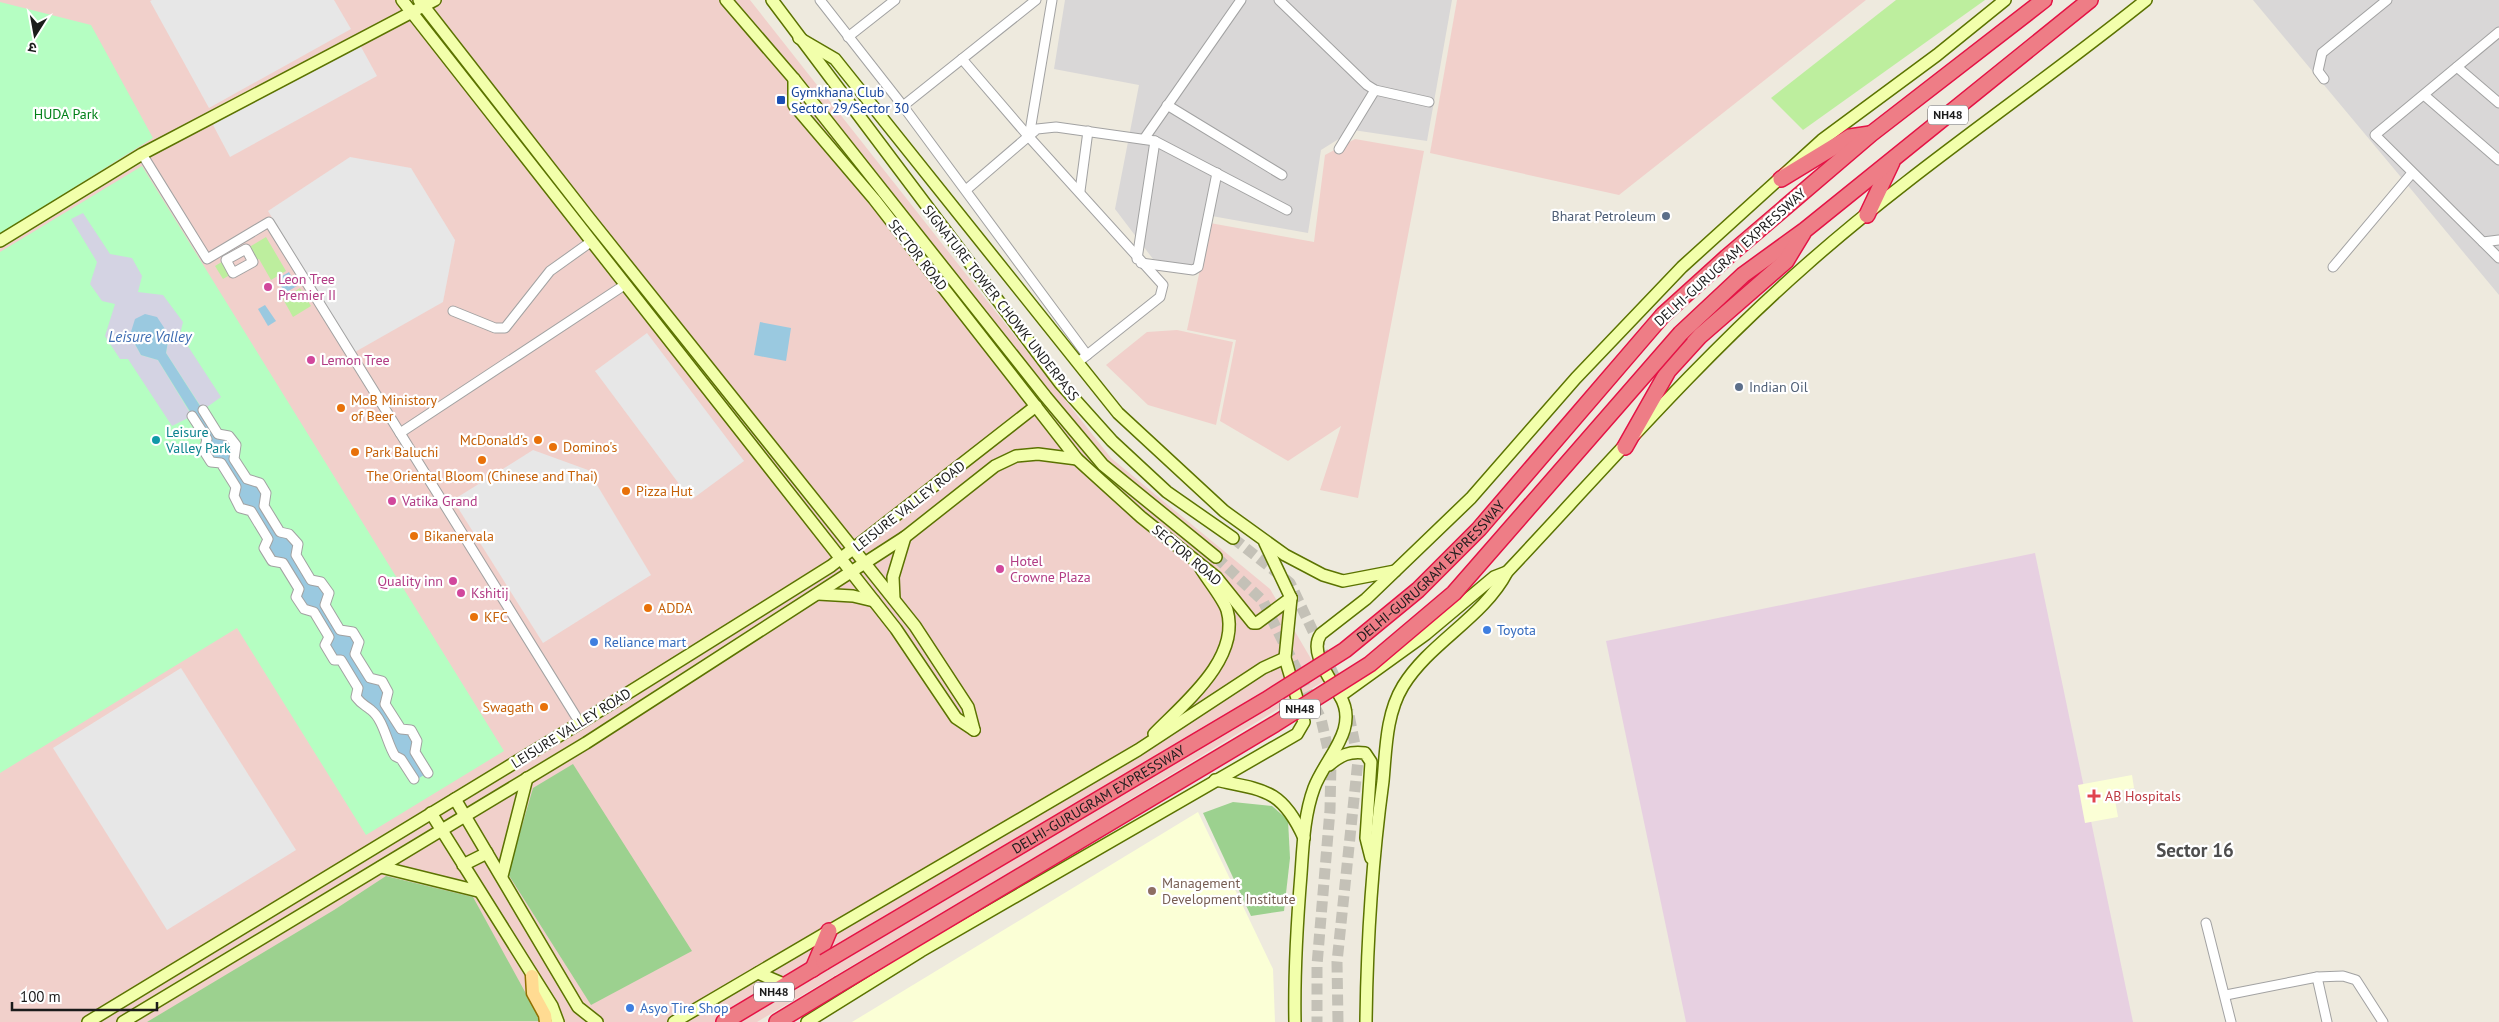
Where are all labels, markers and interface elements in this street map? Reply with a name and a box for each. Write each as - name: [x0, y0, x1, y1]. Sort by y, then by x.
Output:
- north arrow: [10, 10, 60, 60]
- text: उ: [26, 38, 38, 57]
- place label: Gymkhana Club Sector 29/Sector 30: [791, 83, 909, 117]
- marker: Gymkhana Club Sector 29/Sector 30: [775, 94, 787, 106]
- park label: HUDA Park: [34, 105, 99, 123]
- road number: NH48: [1928, 106, 1968, 124]
- street label: DELHI-GURUGRAM EXPRESSWAY: [1650, 184, 1810, 330]
- street label: SIGNATURE TOWER CHOWK UNDERPASS: [919, 201, 1083, 405]
- place label: Bharat Petroleum: [1551, 207, 1656, 225]
- marker: Bharat Petroleum: [1660, 210, 1672, 222]
- street label: SECTOR ROAD: [885, 216, 951, 294]
- place label: Leon Tree Premier II: [278, 270, 336, 304]
- marker: Leon Tree Premier II: [262, 281, 274, 293]
- water label: Leisure Valley: [108, 327, 193, 346]
- place label: Lemon Tree: [321, 351, 390, 369]
- marker: Lemon Tree: [305, 354, 317, 366]
- place label: Indian Oil: [1749, 378, 1808, 396]
- marker: Indian Oil: [1733, 381, 1745, 393]
- place label: MoB Ministory of Beer: [351, 391, 437, 425]
- marker: MoB Ministory of Beer: [335, 402, 347, 414]
- place label: Leisure Valley Park: [165, 423, 231, 457]
- place label: McDonald's: [460, 431, 528, 449]
- marker: Leisure Valley Park: [150, 434, 162, 446]
- marker: McDonald's: [532, 434, 544, 446]
- place label: Domino's: [563, 438, 617, 456]
- marker: Domino's: [547, 441, 559, 453]
- place label: Park Baluchi: [365, 443, 439, 461]
- marker: Park Baluchi: [349, 446, 361, 458]
- marker: The Oriental Bloom (Chinese and Thai): [476, 454, 488, 466]
- street label: LEISURE VALLEY ROAD: [849, 457, 969, 555]
- place label: The Oriental Bloom (Chinese and Thai): [366, 467, 598, 485]
- place label: Pizza Hut: [636, 482, 693, 500]
- marker: Pizza Hut: [620, 485, 632, 497]
- place label: Vatika Grand: [401, 492, 478, 510]
- marker: Vatika Grand: [386, 495, 398, 507]
- street label: DELHI-GURUGRAM EXPRESSWAY: [1353, 496, 1509, 646]
- street label: SECTOR ROAD: [1148, 521, 1226, 589]
- place label: Bikanervala: [424, 527, 494, 545]
- marker: Bikanervala: [408, 530, 420, 542]
- place label: Hotel Crowne Plaza: [1010, 552, 1091, 586]
- marker: Hotel Crowne Plaza: [994, 563, 1006, 575]
- place label: Quality inn: [378, 572, 443, 590]
- marker: Quality inn: [447, 575, 459, 587]
- place label: Kshitij: [471, 584, 509, 602]
- marker: Kshitij: [455, 587, 467, 599]
- place label: ADDA: [658, 599, 693, 617]
- marker: ADDA: [642, 602, 654, 614]
- place label: KFC: [484, 608, 508, 626]
- marker: KFC: [468, 611, 480, 623]
- place label: Toyota: [1497, 621, 1536, 639]
- marker: Toyota: [1481, 624, 1493, 636]
- place label: Reliance mart: [604, 633, 687, 651]
- marker: Reliance mart: [588, 636, 600, 648]
- street label: LEISURE VALLEY ROAD: [508, 684, 634, 772]
- place label: Swagath: [482, 698, 534, 716]
- road number: NH48: [1280, 700, 1320, 719]
- marker: Swagath: [538, 701, 550, 713]
- street label: DELHI-GURUGRAM EXPRESSWAY: [1009, 741, 1188, 858]
- place label: AB Hospitals: [2105, 787, 2181, 805]
- marker: AB Hospitals: [2087, 789, 2101, 803]
- district label: Sector 16: [2156, 838, 2234, 862]
- place label: Management Development Institute: [1162, 874, 1296, 908]
- marker: Management Development Institute: [1146, 885, 1158, 897]
- scale bar: [12, 980, 158, 1012]
- road number: NH48: [754, 982, 794, 1002]
- text: 100 m: [20, 987, 61, 1006]
- place label: Asyo Tire Shop: [640, 999, 729, 1017]
- marker: Asyo Tire Shop: [624, 1002, 636, 1014]

